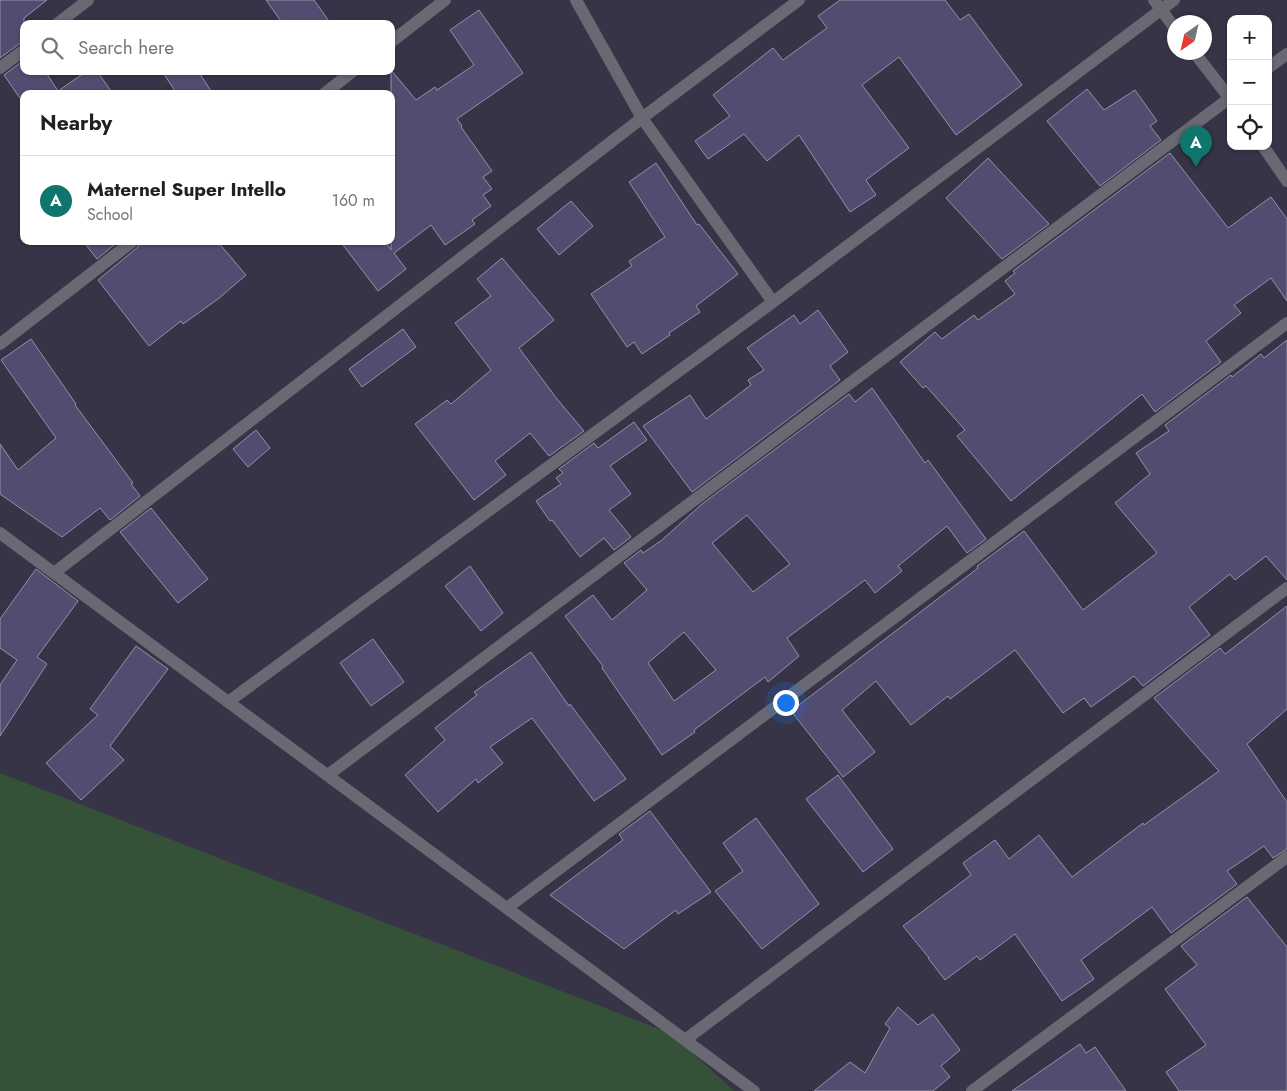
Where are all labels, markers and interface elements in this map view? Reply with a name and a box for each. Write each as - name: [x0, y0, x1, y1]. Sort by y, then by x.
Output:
- north arrow: [1167, 15, 1212, 60]
- map controls: [1227, 15, 1272, 150]
- button: +: [1227, 15, 1272, 60]
- search box: [20, 20, 395, 75]
- icon: search: [38, 34, 66, 62]
- text: Search here: [78, 34, 174, 61]
- button: −: [1227, 60, 1272, 105]
- button: locate: [1227, 105, 1272, 150]
- text: Nearby: [40, 108, 112, 138]
- pin: A: [1180, 126, 1212, 167]
- text: Maternel Super Intello: [87, 176, 286, 203]
- text: A: [50, 189, 62, 212]
- text: 160 m: [332, 189, 375, 212]
- text: School: [87, 203, 133, 226]
- your location: [773, 690, 799, 716]

